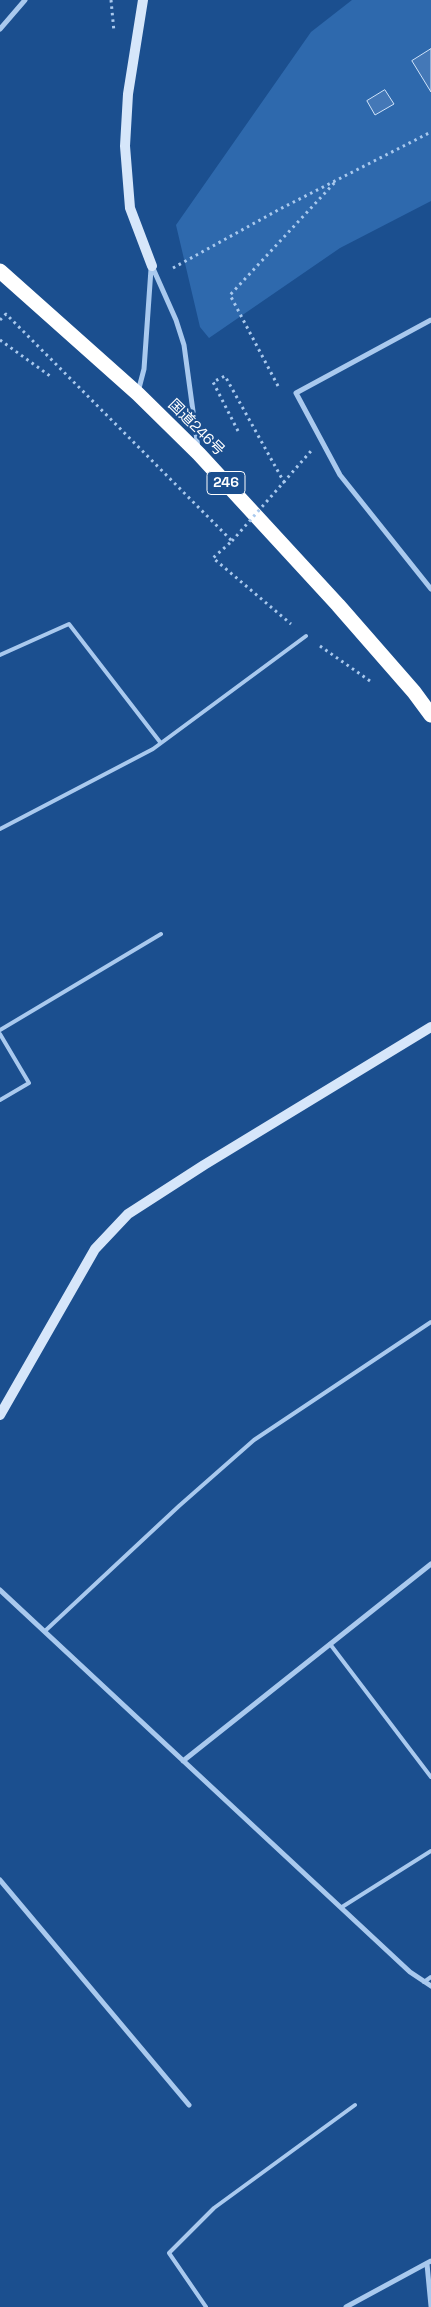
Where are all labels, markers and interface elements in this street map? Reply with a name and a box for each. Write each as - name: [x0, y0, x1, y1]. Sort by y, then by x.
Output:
- street label: 国道246号: [164, 396, 228, 460]
- road number: 246: [207, 472, 245, 494]

